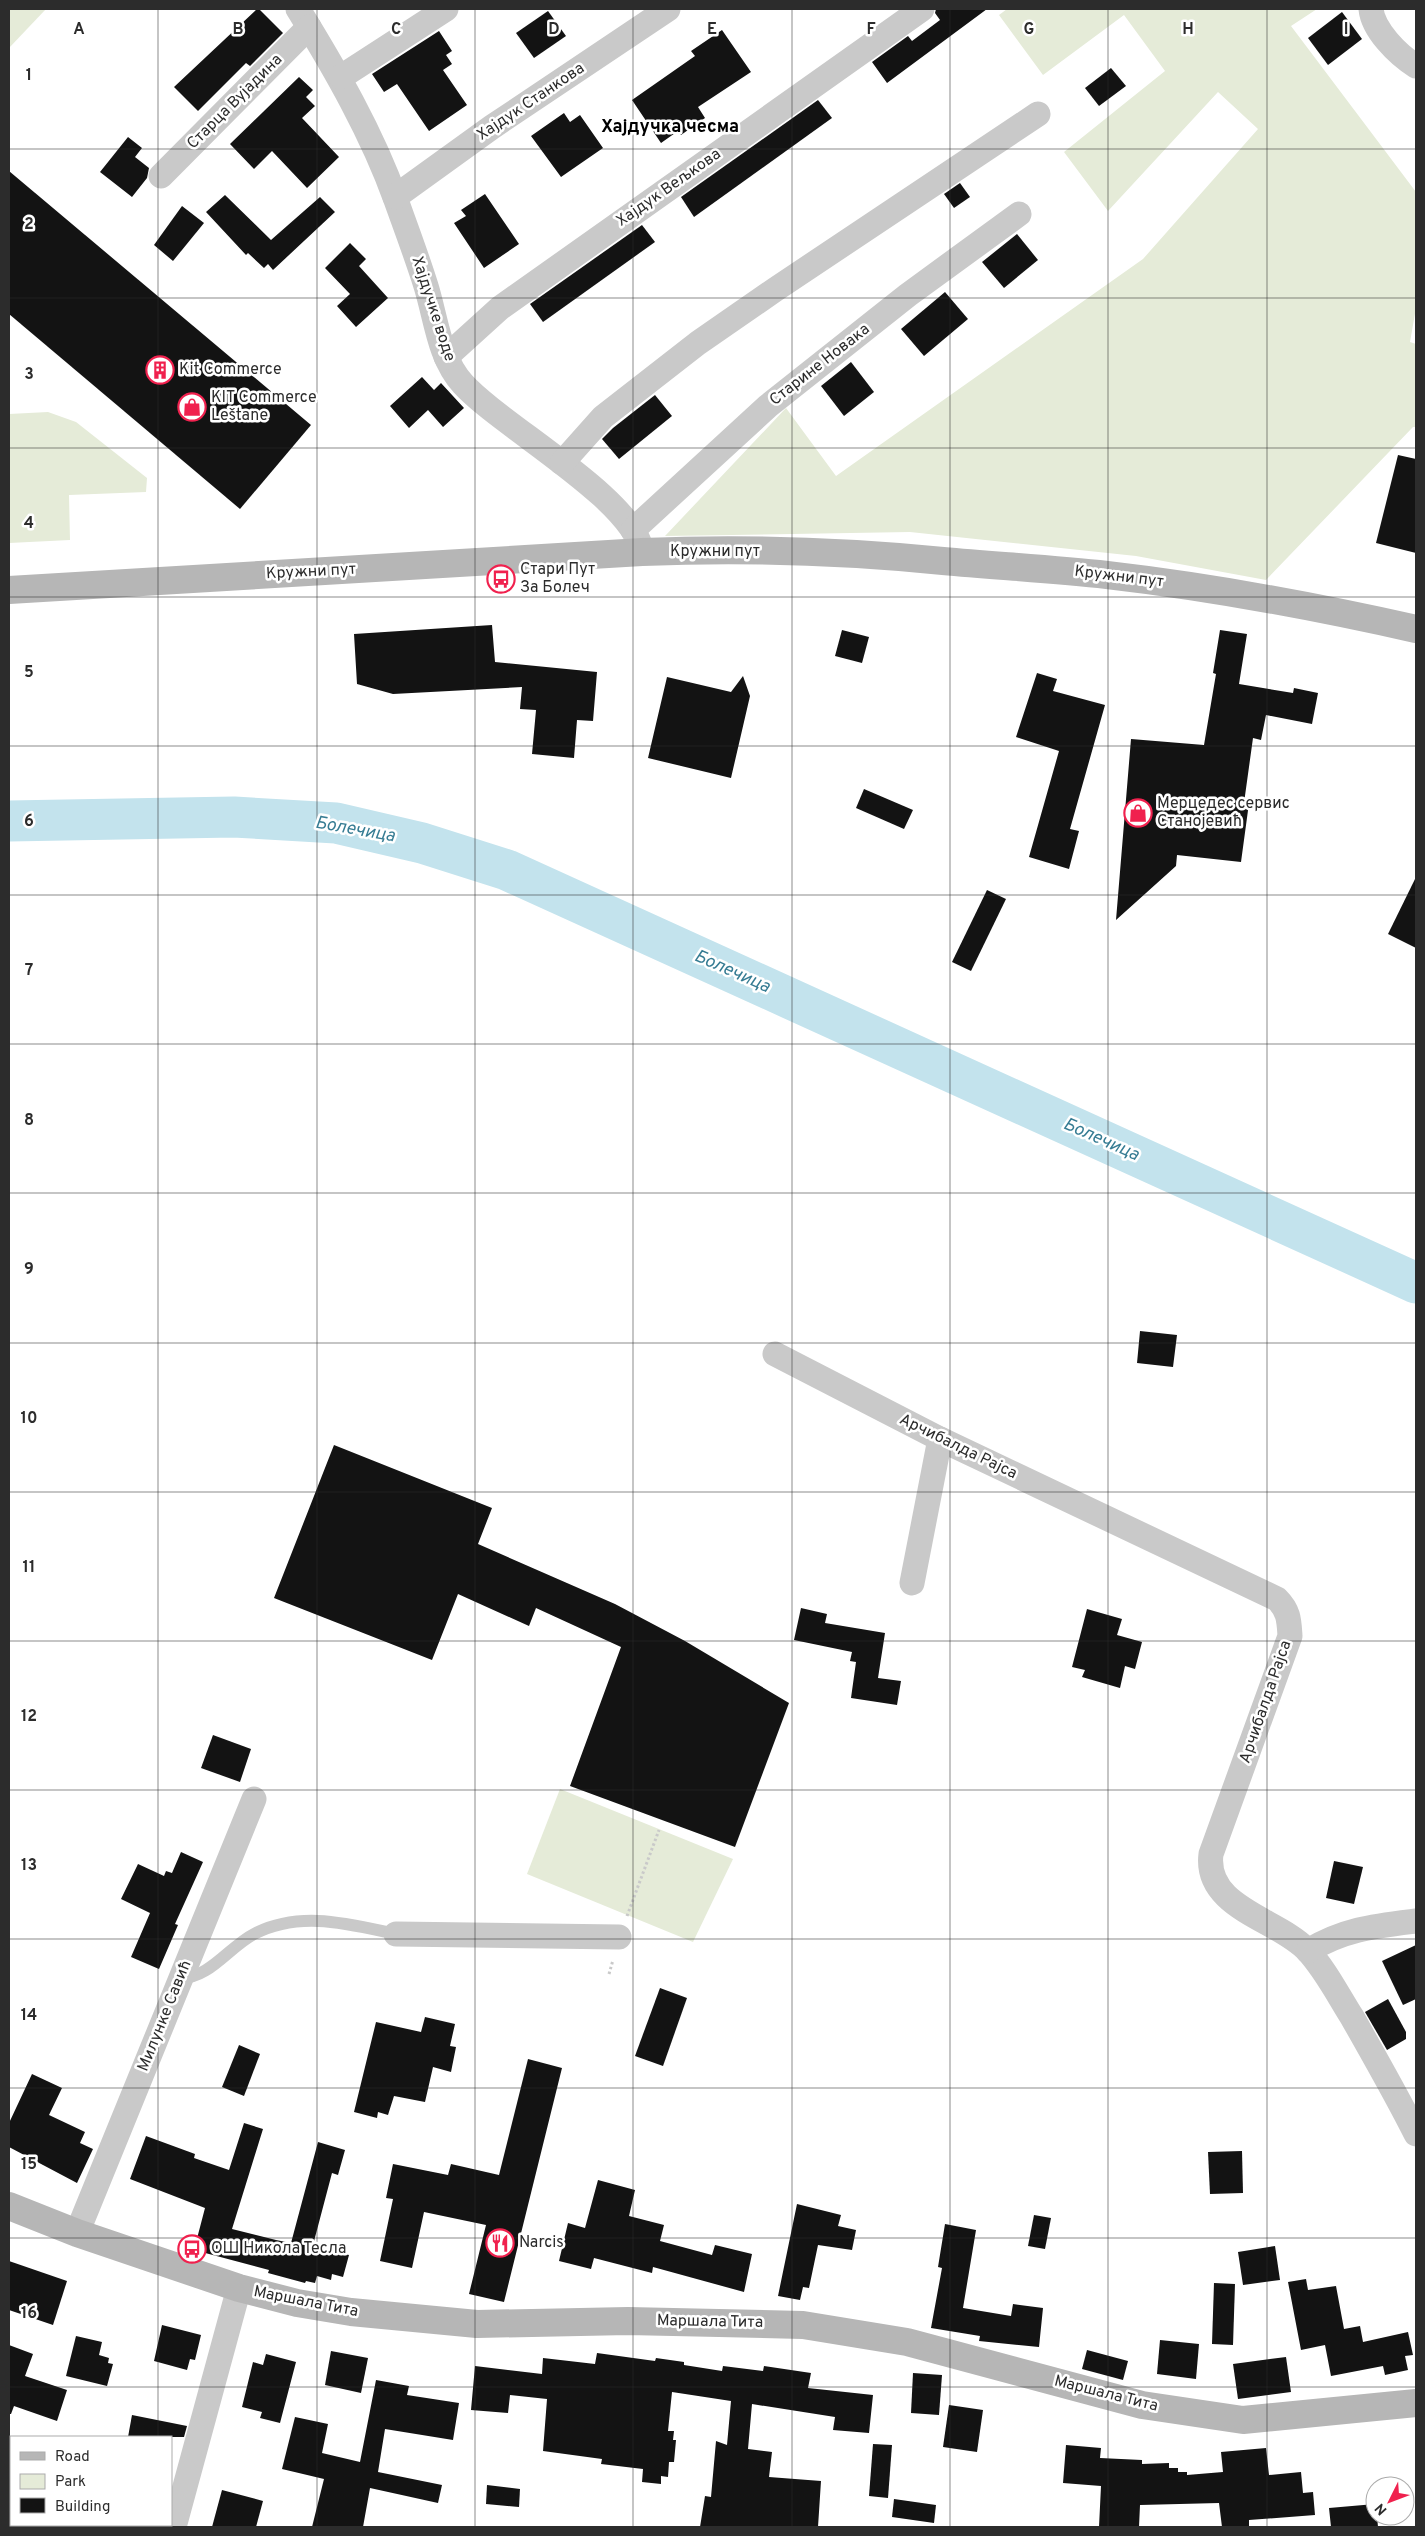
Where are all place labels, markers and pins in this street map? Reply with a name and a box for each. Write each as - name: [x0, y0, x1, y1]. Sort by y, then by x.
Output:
- building icon: Kit Commerce: [145, 355, 175, 385]
- place label: Kit Commerce: [179, 360, 282, 380]
- place label: KIT Commerce Leštane: [211, 388, 317, 426]
- shop icon: KIT Commerce Leštane: [177, 392, 207, 422]
- place label: Стари Пут За Болеч: [520, 560, 595, 598]
- bus stop icon: Стари Пут За Болеч: [486, 564, 516, 594]
- place label: Мерцедес сервис Станојевић: [1157, 794, 1290, 832]
- shop icon: Мерцедес сервис Станојевић: [1123, 798, 1153, 828]
- restaurant icon: Narcis: [485, 2228, 515, 2258]
- place label: Narcis: [519, 2233, 564, 2253]
- bus stop icon: ОШ Никола Тесла: [177, 2234, 207, 2264]
- place label: ОШ Никола Тесла: [211, 2239, 346, 2259]

